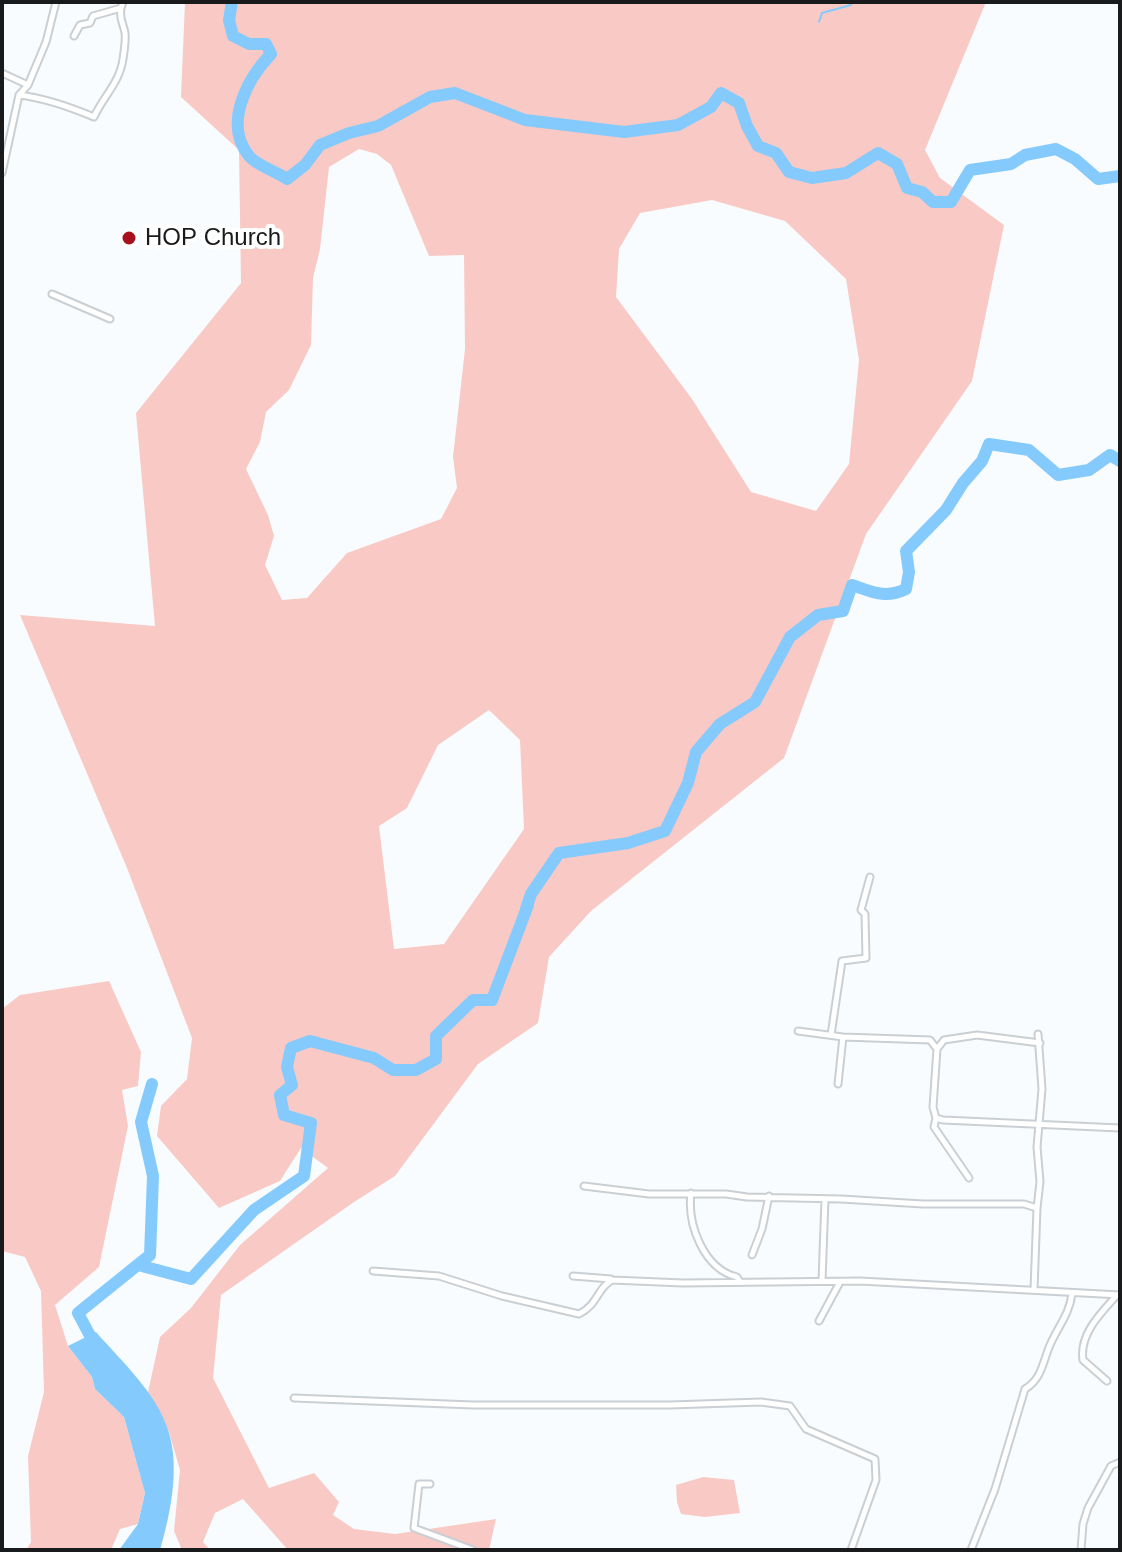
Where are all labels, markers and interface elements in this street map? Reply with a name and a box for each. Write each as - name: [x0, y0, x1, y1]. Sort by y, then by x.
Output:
- place label: HOP Church: [145, 224, 281, 252]
- marker: HOP Church: [120, 229, 138, 247]

